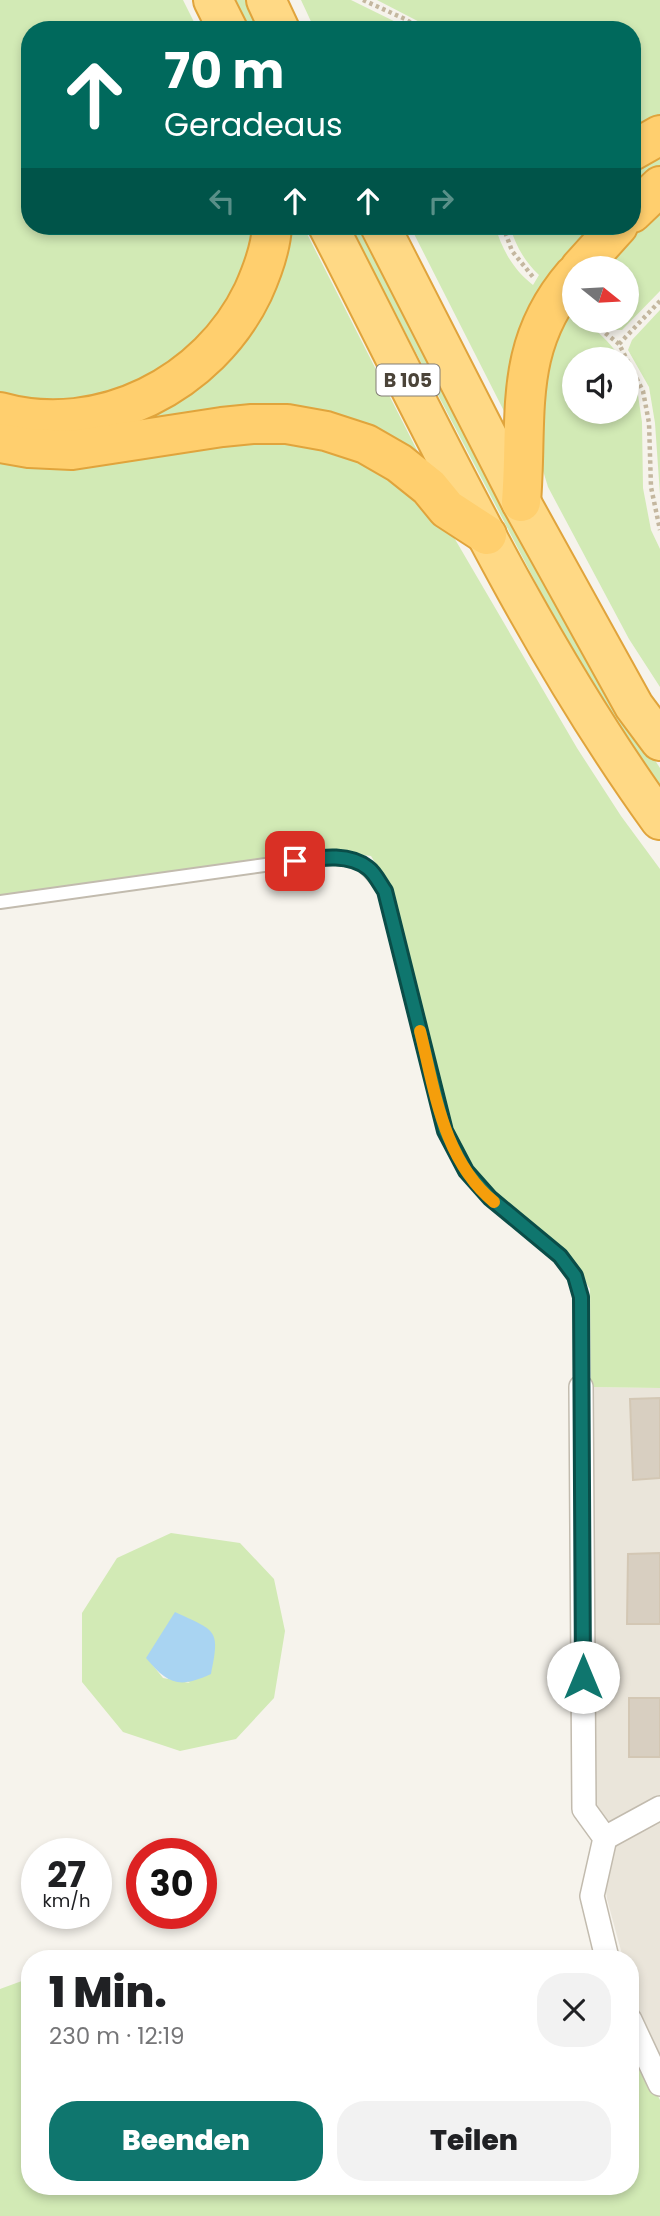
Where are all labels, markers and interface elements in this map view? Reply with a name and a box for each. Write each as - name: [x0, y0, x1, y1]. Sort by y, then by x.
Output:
- text: 70 m: [164, 37, 284, 105]
- icon: ahead: [49, 49, 140, 140]
- text: Geradeaus: [164, 102, 343, 147]
- icon: left: [203, 182, 241, 220]
- icon: ahead: [276, 182, 314, 220]
- icon: ahead: [349, 182, 387, 220]
- icon: right: [422, 182, 460, 220]
- north arrow: [562, 256, 639, 332]
- map controls: [562, 256, 639, 424]
- button: sound: [562, 347, 639, 424]
- road number: B 105: [376, 364, 440, 396]
- pin: [265, 831, 325, 891]
- icon: arrive: [276, 842, 314, 880]
- position arrow: [546, 1640, 620, 1714]
- speed limit sign: 30: [126, 1838, 217, 1929]
- text: 27: [47, 1850, 86, 1899]
- text: km/h: [43, 1888, 90, 1913]
- text: 1 Min.: [49, 1963, 167, 2022]
- button: close: [537, 1973, 611, 2047]
- text: 230 m · 12:19: [49, 2020, 185, 2052]
- button: Beenden: [49, 2101, 323, 2181]
- button: Teilen: [337, 2101, 611, 2181]

